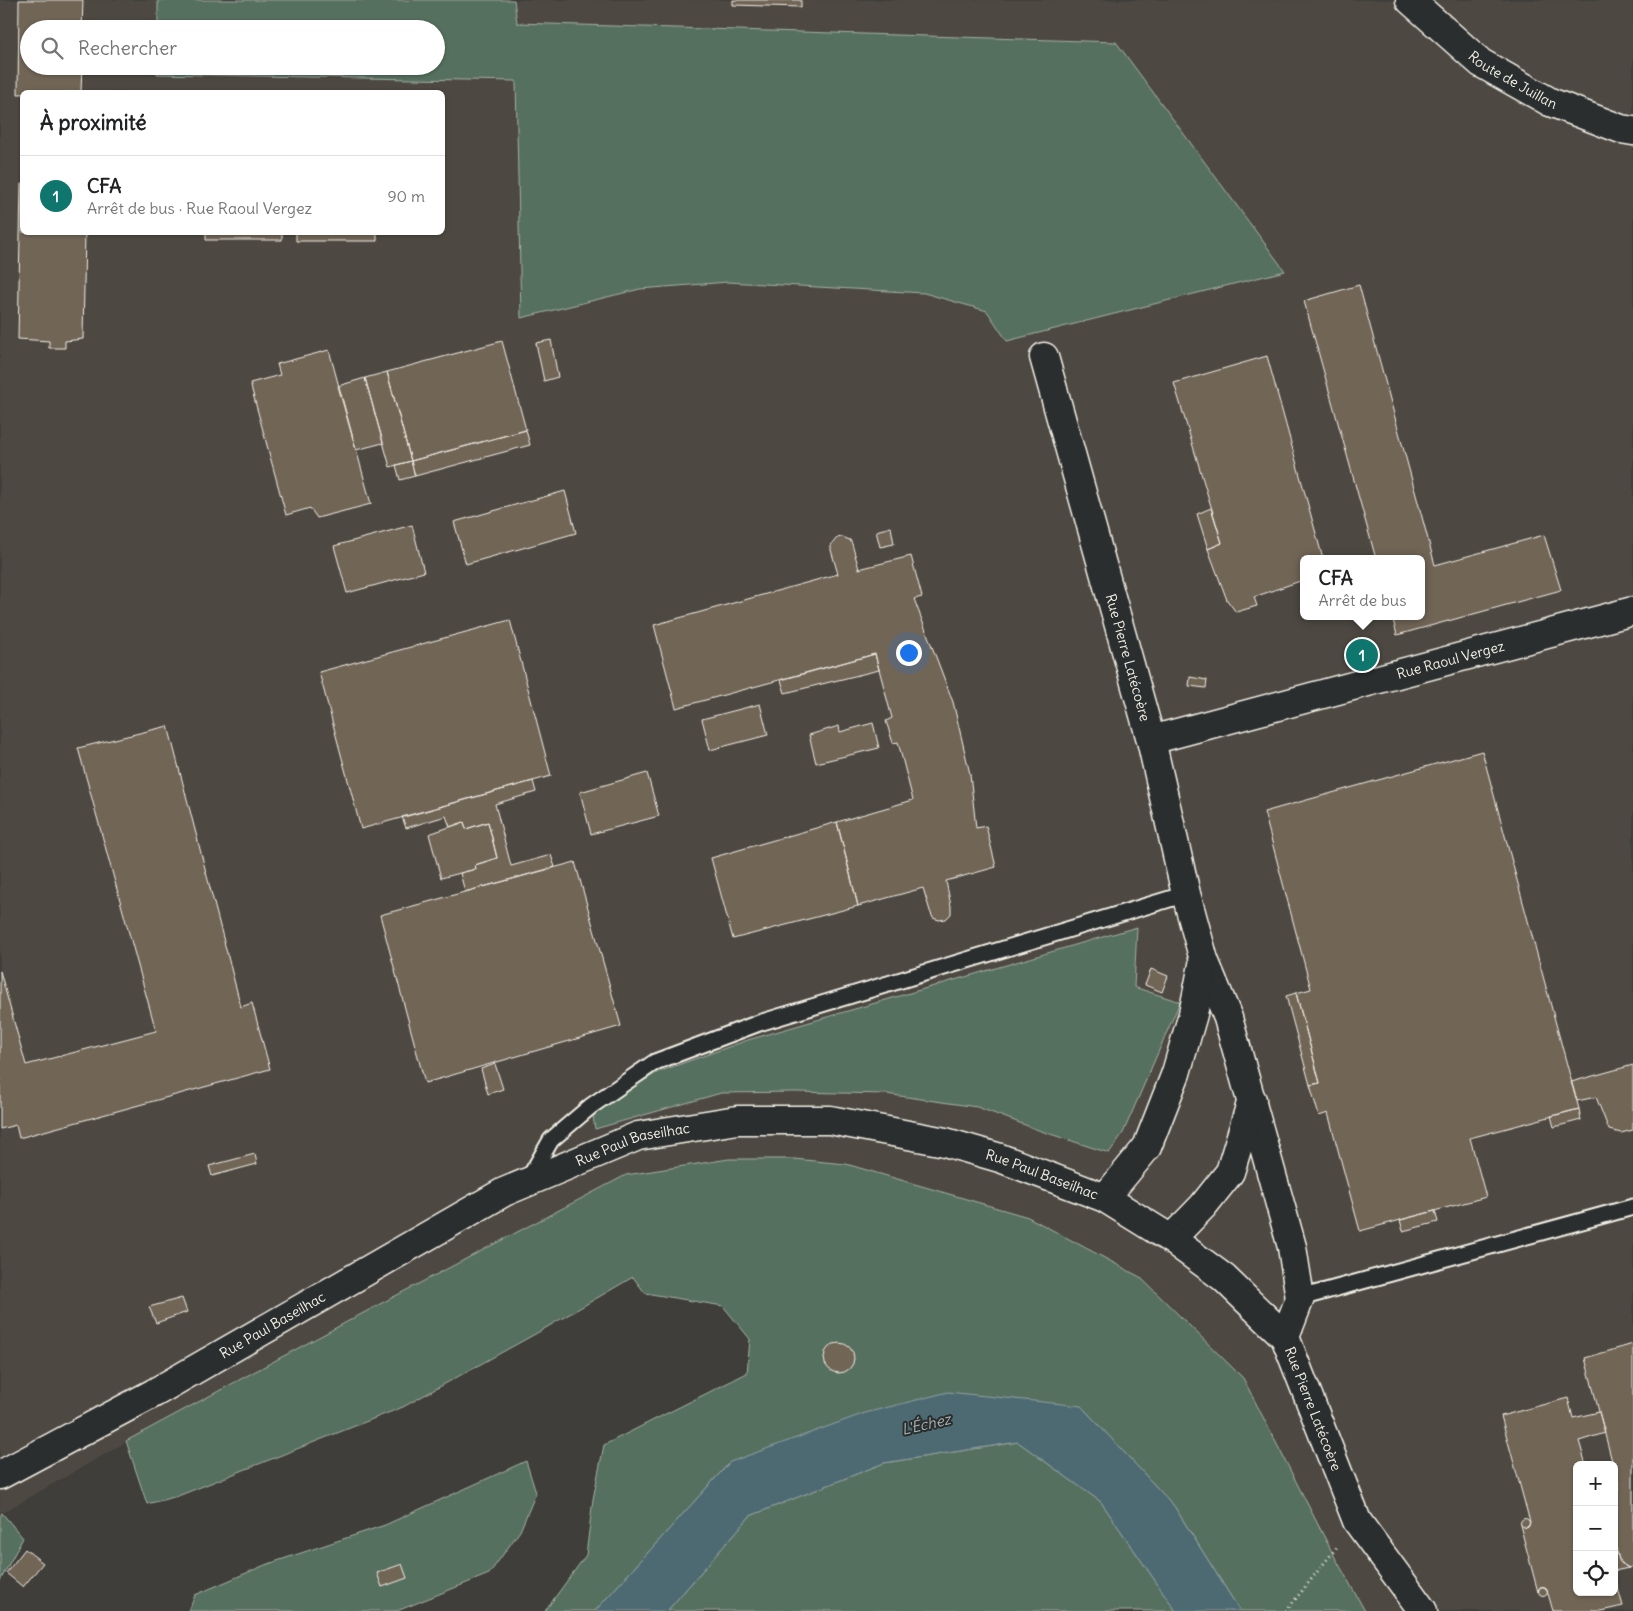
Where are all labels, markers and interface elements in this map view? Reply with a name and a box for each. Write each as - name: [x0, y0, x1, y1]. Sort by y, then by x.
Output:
- search box: [20, 20, 445, 75]
- icon: search: [38, 34, 66, 62]
- text: Rechercher: [78, 36, 177, 60]
- street label: Route de Juillan: [1465, 47, 1560, 113]
- text: À proximité: [40, 109, 147, 136]
- text: CFA: [87, 174, 122, 198]
- text: 1: [53, 186, 59, 206]
- text: 90 m: [387, 186, 425, 206]
- text: Arrêt de bus · Rue Raoul Vergez: [87, 198, 312, 218]
- popup: [1300, 555, 1425, 620]
- text: CFA: [1319, 566, 1353, 590]
- text: Arrêt de bus: [1319, 590, 1406, 610]
- street label: Rue Pierre Latécoère: [1102, 592, 1154, 723]
- pin: 1: [1346, 636, 1378, 674]
- street label: Rue Raoul Vergez: [1395, 637, 1506, 683]
- your location: [896, 640, 922, 666]
- street label: Rue Paul Baseilhac: [573, 1119, 691, 1170]
- street label: Rue Paul Baseilhac: [984, 1145, 1101, 1204]
- street label: Rue Paul Baseilhac: [216, 1288, 328, 1362]
- street label: Rue Pierre Latécoère: [1281, 1344, 1345, 1473]
- water label: L'Échez: [900, 1409, 954, 1439]
- map controls: [1573, 1461, 1618, 1596]
- button: +: [1573, 1461, 1618, 1506]
- button: −: [1573, 1506, 1618, 1551]
- button: locate: [1573, 1551, 1618, 1596]

